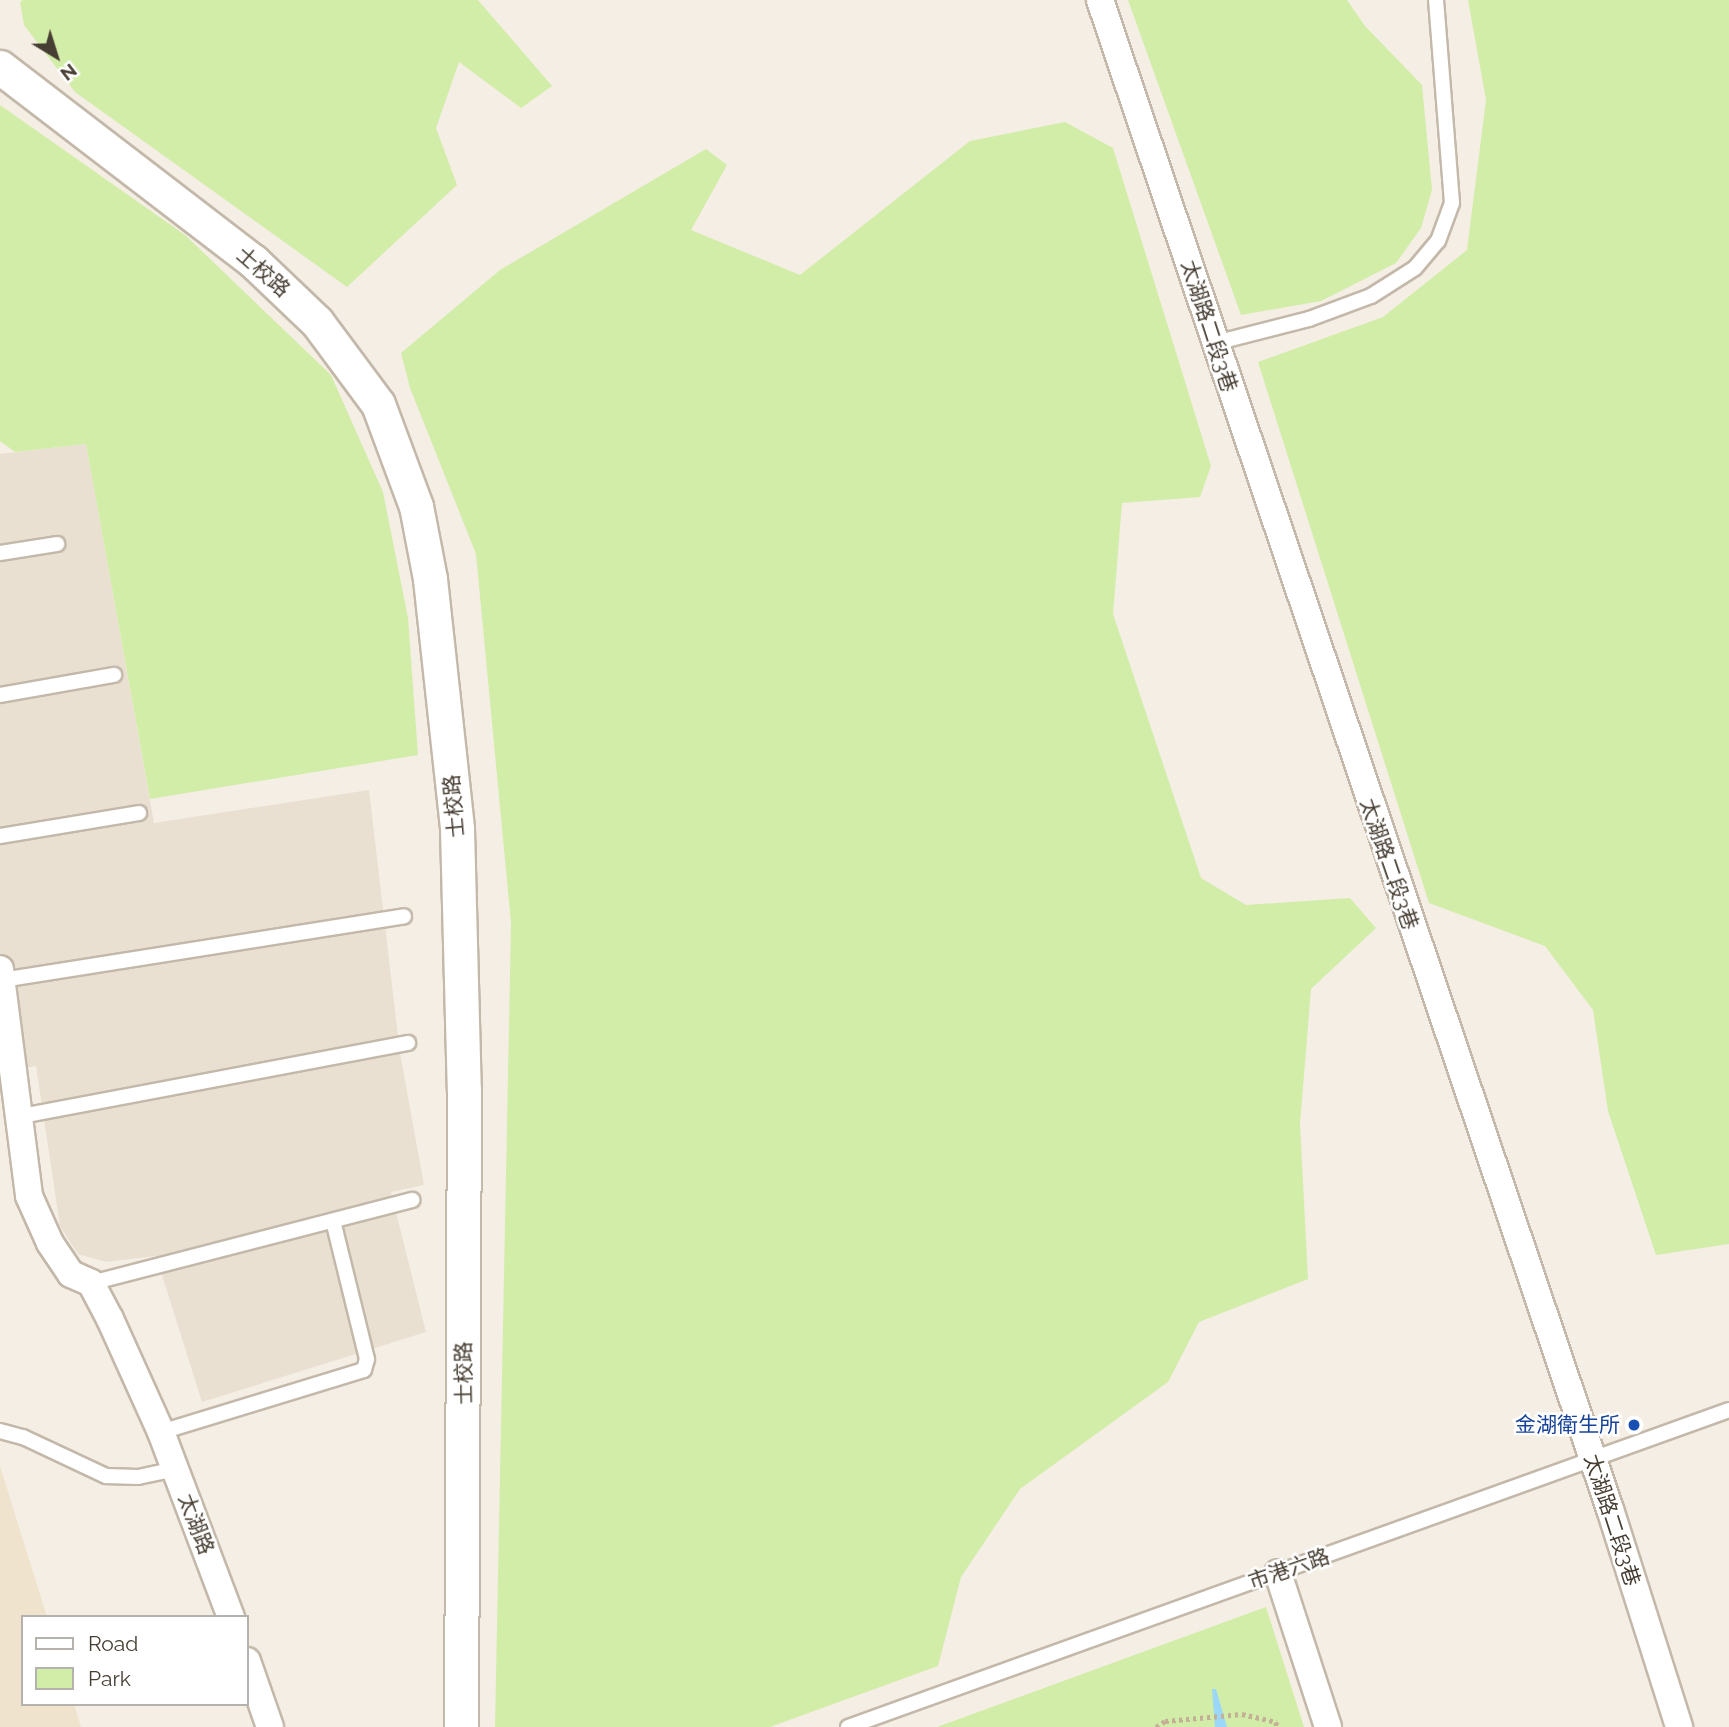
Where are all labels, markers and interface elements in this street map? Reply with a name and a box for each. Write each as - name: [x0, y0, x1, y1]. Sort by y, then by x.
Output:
- north arrow: [21, 21, 91, 91]
- text: N: [56, 59, 81, 86]
- street label: 士校路: [231, 242, 295, 302]
- street label: 太湖路二段3巷: [1176, 257, 1242, 395]
- street label: 士校路: [439, 774, 469, 838]
- street label: 太湖路二段3巷: [1355, 795, 1423, 933]
- street label: 士校路: [451, 1341, 477, 1405]
- place label: 金湖衛生所: [1515, 1412, 1620, 1438]
- marker: 金湖衛生所: [1626, 1417, 1642, 1433]
- street label: 太湖路二段3巷: [1579, 1451, 1645, 1589]
- street label: 太湖路: [173, 1490, 219, 1558]
- street label: 市港六路: [1245, 1543, 1333, 1595]
- legend: [21, 1615, 248, 1706]
- text: Road: [88, 1631, 138, 1656]
- text: Park: [88, 1666, 131, 1691]

